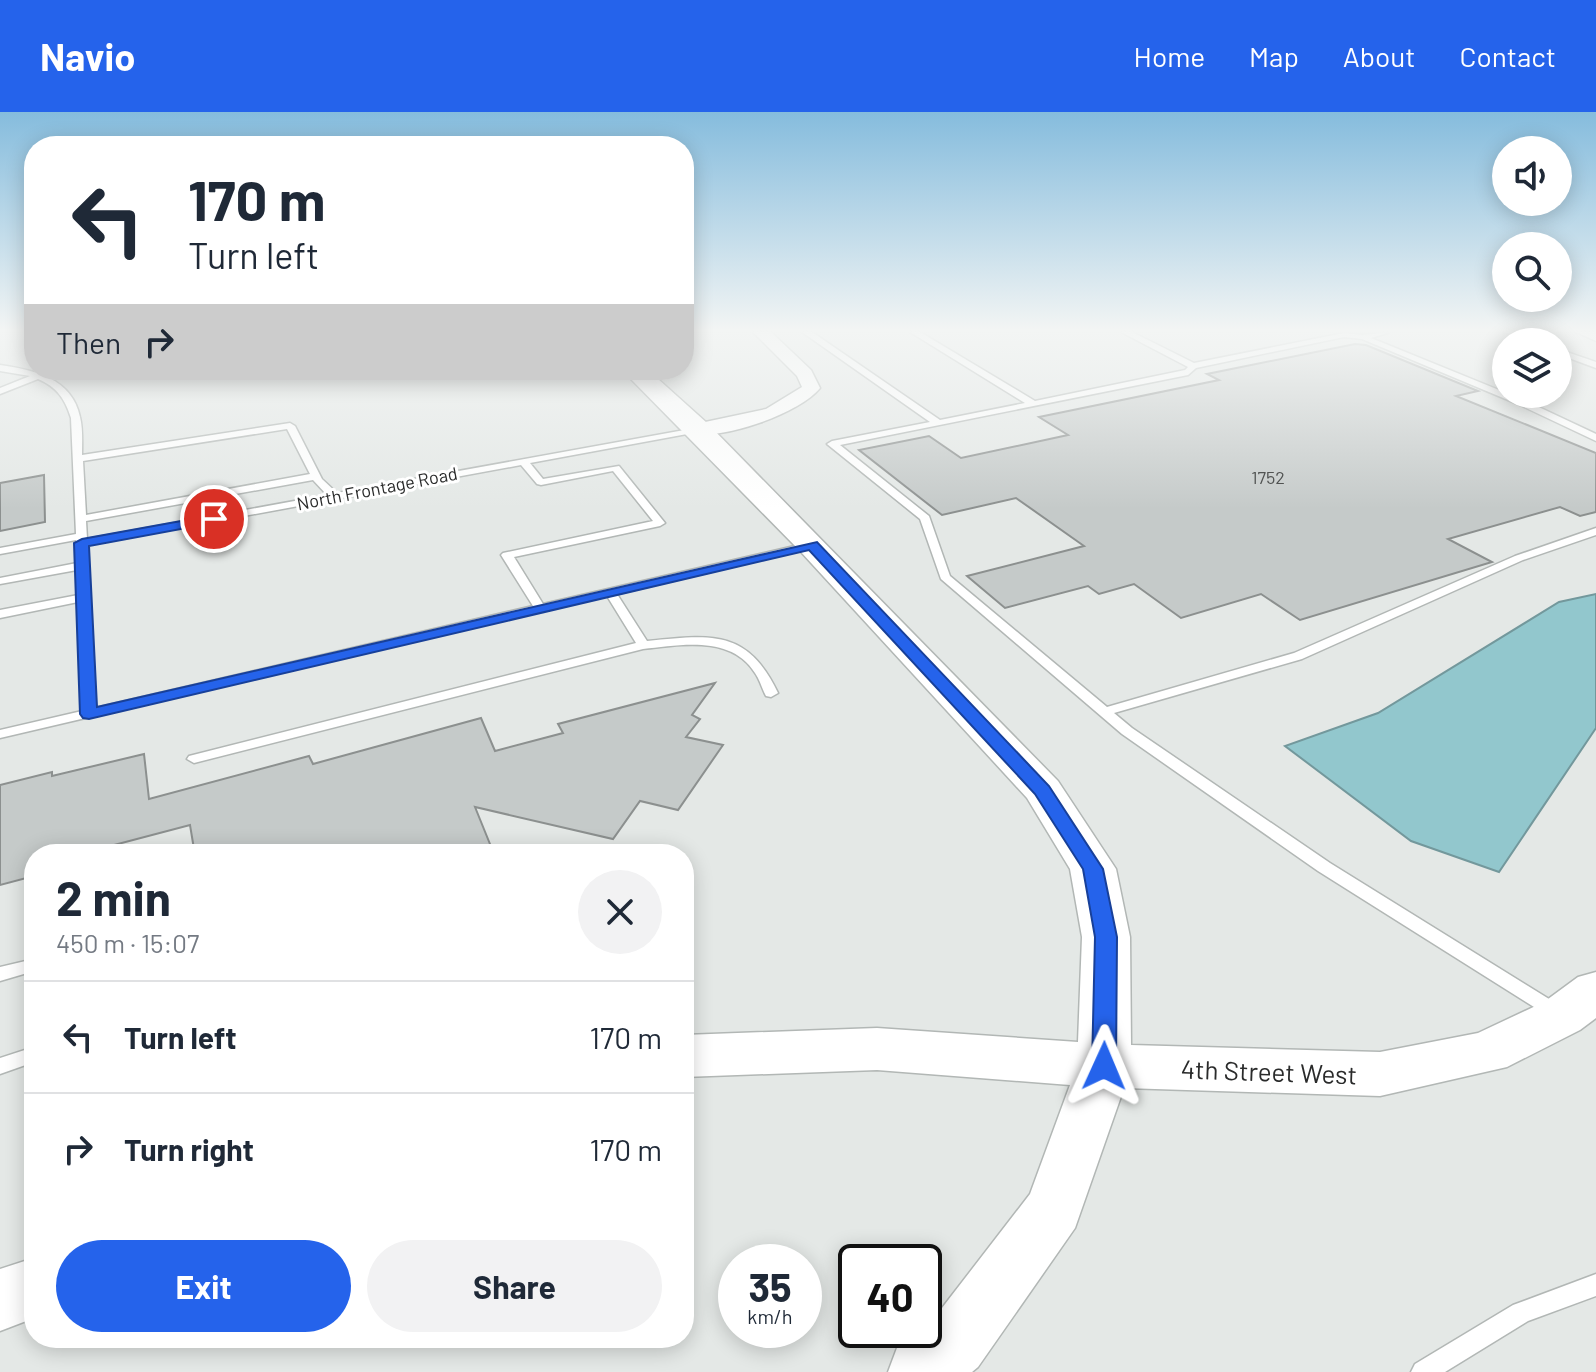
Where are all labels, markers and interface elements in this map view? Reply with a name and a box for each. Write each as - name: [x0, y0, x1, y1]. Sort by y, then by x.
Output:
- text: Navio: [40, 33, 135, 79]
- text: Home: [1134, 39, 1205, 73]
- text: Map: [1249, 39, 1299, 73]
- text: About: [1343, 39, 1415, 73]
- text: Contact: [1459, 39, 1556, 73]
- map controls: [1492, 136, 1572, 408]
- button: sound: [1492, 136, 1572, 216]
- text: 170 m: [188, 165, 325, 232]
- icon: left: [56, 168, 160, 272]
- button: search: [1492, 232, 1572, 312]
- text: Turn left: [188, 233, 319, 276]
- icon: right: [137, 320, 181, 364]
- text: Then: [56, 324, 121, 360]
- button: layers: [1492, 328, 1572, 408]
- street label: North Frontage Road: [295, 462, 459, 514]
- house number: 1752: [1251, 466, 1285, 488]
- pin: [180, 485, 248, 553]
- icon: arrive: [192, 497, 236, 541]
- text: 2 min: [56, 868, 171, 926]
- button: close: [578, 870, 662, 954]
- text: 450 m · 15:07: [56, 927, 199, 958]
- icon: left: [56, 1015, 100, 1059]
- text: Turn left: [124, 1019, 237, 1055]
- text: 170 m: [590, 1019, 662, 1055]
- position arrow: [1062, 1024, 1146, 1108]
- street label: 4th Street West: [1180, 1052, 1358, 1090]
- icon: right: [56, 1127, 100, 1171]
- text: Turn right: [124, 1131, 254, 1167]
- text: 170 m: [590, 1131, 662, 1167]
- button: Exit: [56, 1240, 351, 1332]
- button: Share: [367, 1240, 662, 1332]
- speed limit sign: 40: [838, 1244, 942, 1348]
- text: 35: [748, 1262, 792, 1310]
- text: km/h: [747, 1304, 793, 1328]

